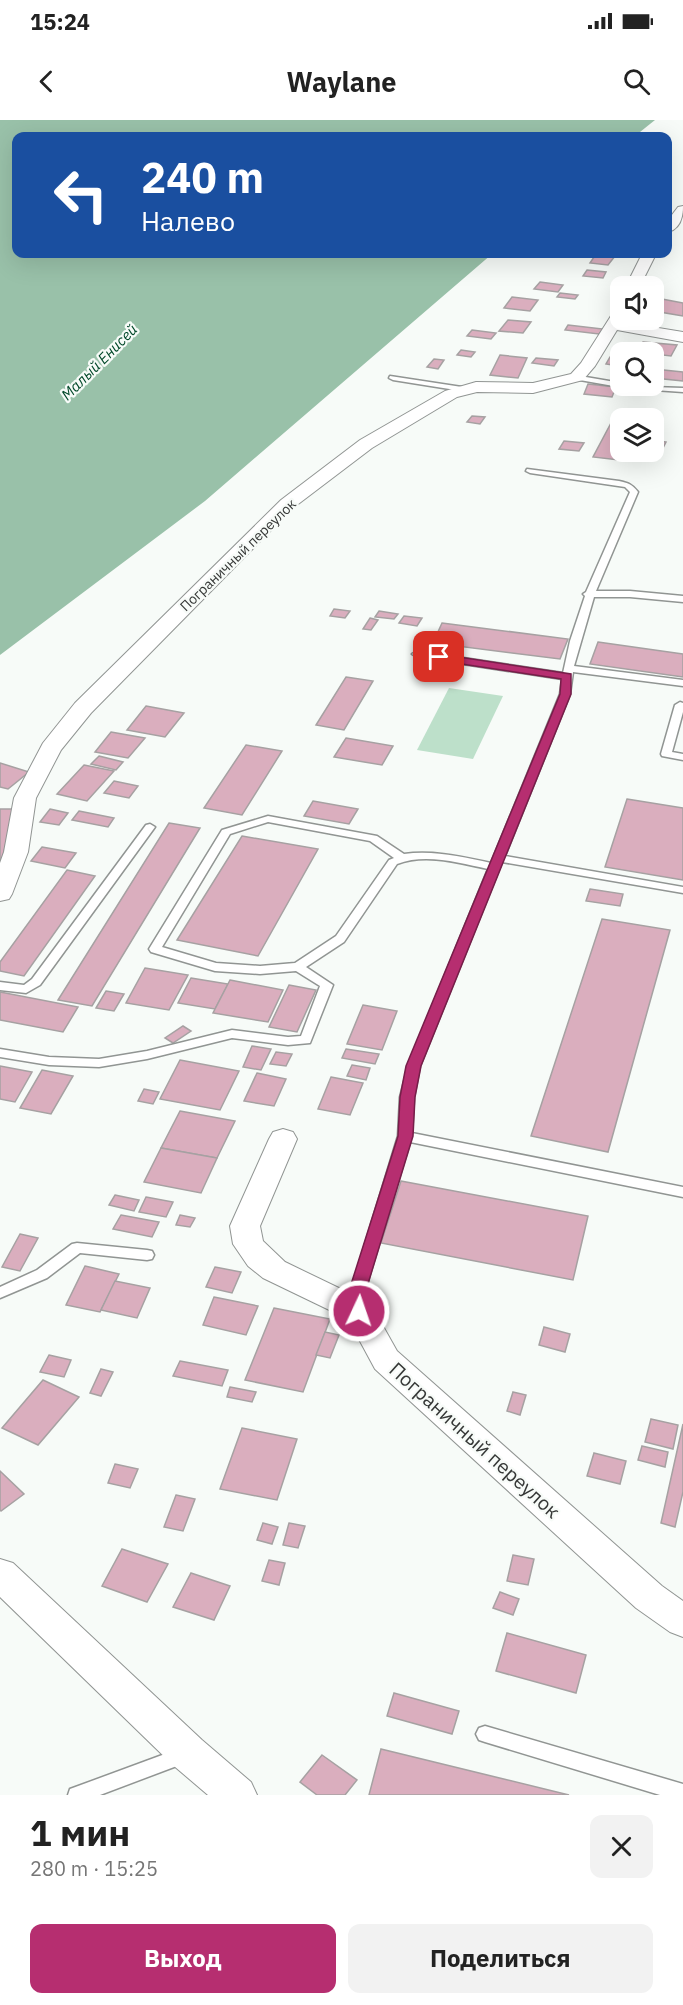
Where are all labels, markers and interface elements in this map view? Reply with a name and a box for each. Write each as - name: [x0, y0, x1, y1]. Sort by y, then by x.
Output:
- text: 15:24: [30, 7, 90, 36]
- text: Waylane: [287, 64, 396, 99]
- icon: back: [30, 65, 63, 98]
- icon: search: [620, 65, 653, 98]
- text: 240 m: [141, 150, 264, 205]
- icon: left: [42, 156, 120, 234]
- text: Налево: [141, 203, 235, 238]
- map controls: [610, 276, 664, 462]
- button: sound: [610, 276, 664, 330]
- water label: Малый Енисей: [57, 320, 141, 404]
- button: search: [610, 342, 664, 396]
- button: layers: [610, 408, 664, 462]
- street label: Пограничный переулок: [176, 495, 300, 615]
- pin: [413, 631, 464, 682]
- icon: arrive: [422, 640, 455, 673]
- position arrow: [327, 1279, 391, 1343]
- street label: Пограничный переулок: [384, 1356, 566, 1524]
- text: 1 мин: [30, 1809, 130, 1856]
- button: close: [590, 1815, 653, 1878]
- text: 280 m · 15:25: [30, 1855, 158, 1882]
- button: Выход: [30, 1924, 336, 1993]
- button: Поделиться: [348, 1924, 653, 1993]

